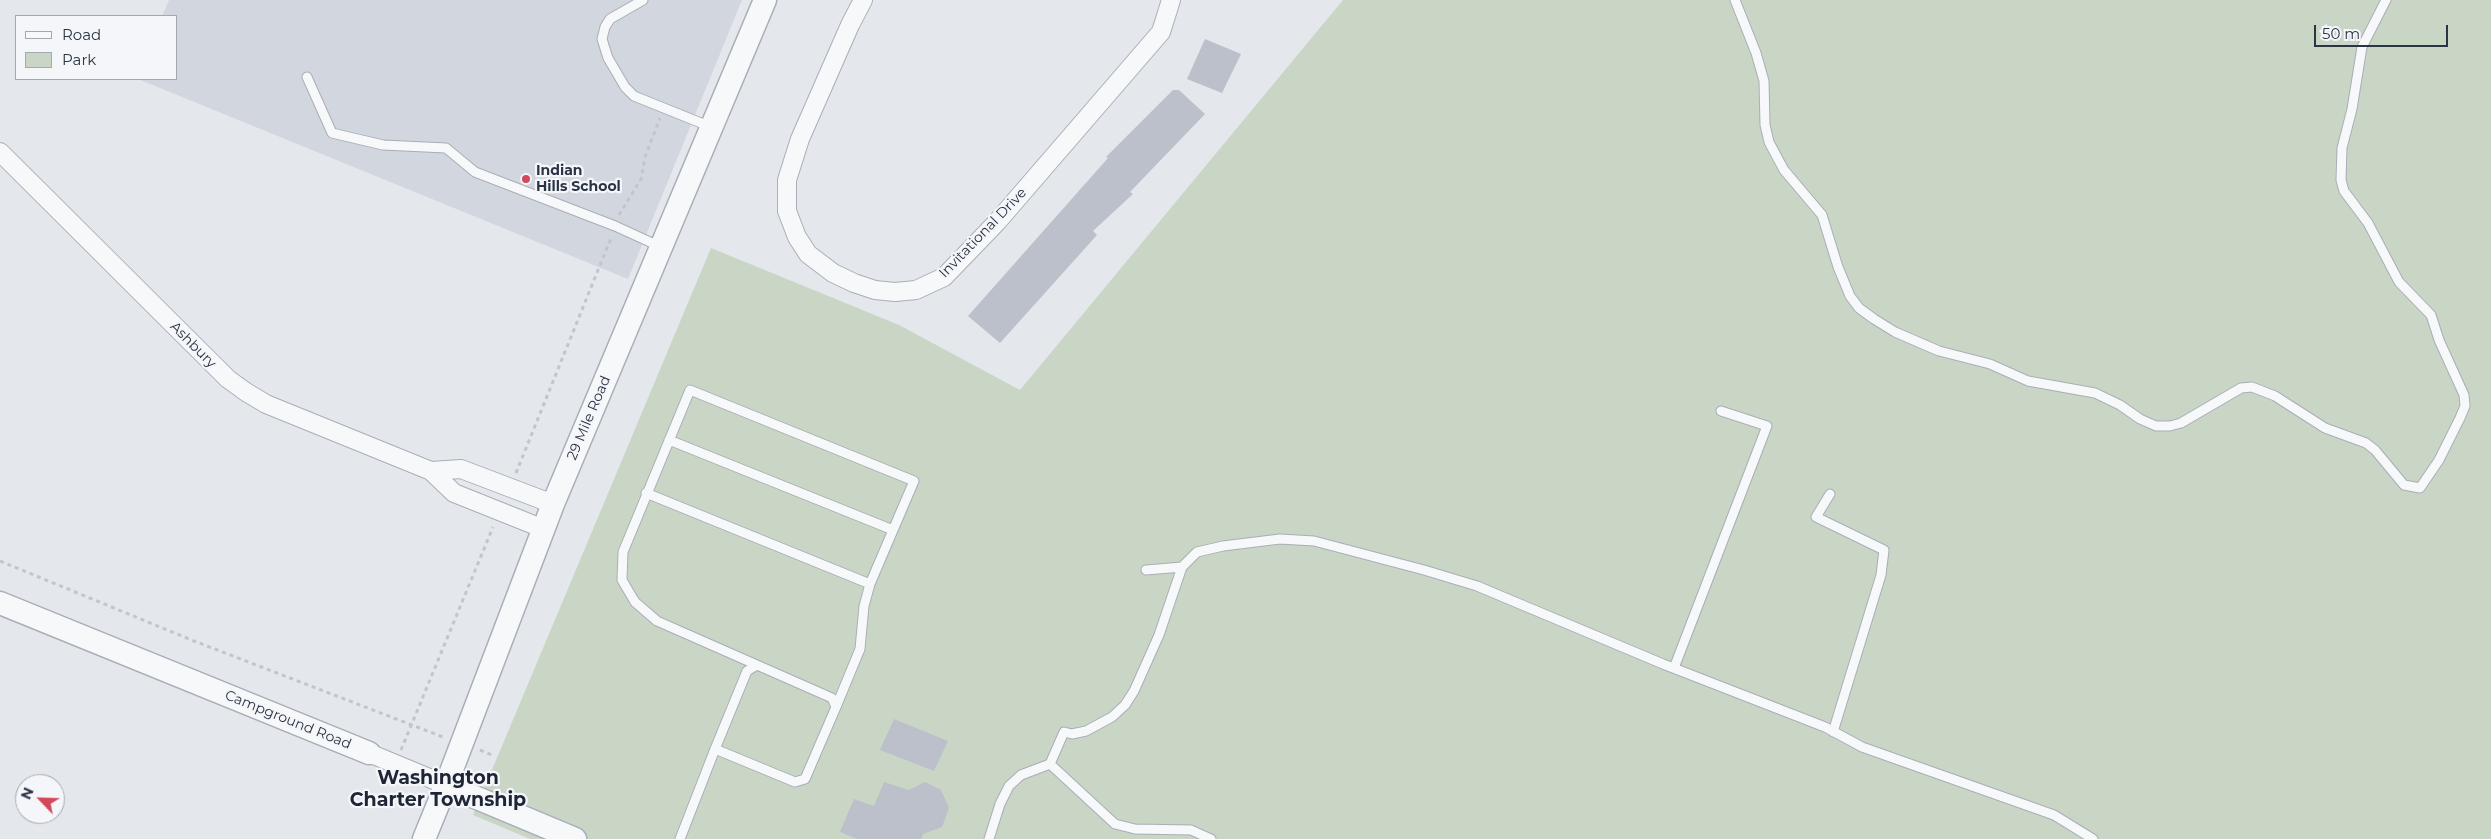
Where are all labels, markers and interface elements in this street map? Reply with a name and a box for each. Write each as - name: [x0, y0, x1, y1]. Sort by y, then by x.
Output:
- legend: [15, 15, 178, 80]
- scale bar: [2316, 15, 2450, 47]
- text: 50 m: [2322, 24, 2360, 43]
- text: Road: [62, 25, 101, 44]
- text: Park: [62, 50, 96, 69]
- place label: Indian Hills School: [536, 163, 621, 196]
- marker: Indian Hills School: [520, 173, 532, 185]
- street label: Invitational Drive: [936, 185, 1030, 281]
- street label: Ashbury: [166, 318, 220, 372]
- street label: 29 Mile Road: [564, 373, 614, 463]
- street label: Campground Road: [222, 687, 354, 753]
- district label: Washington Charter Township: [350, 767, 526, 811]
- north arrow: [15, 774, 65, 824]
- text: N: [17, 784, 38, 802]

